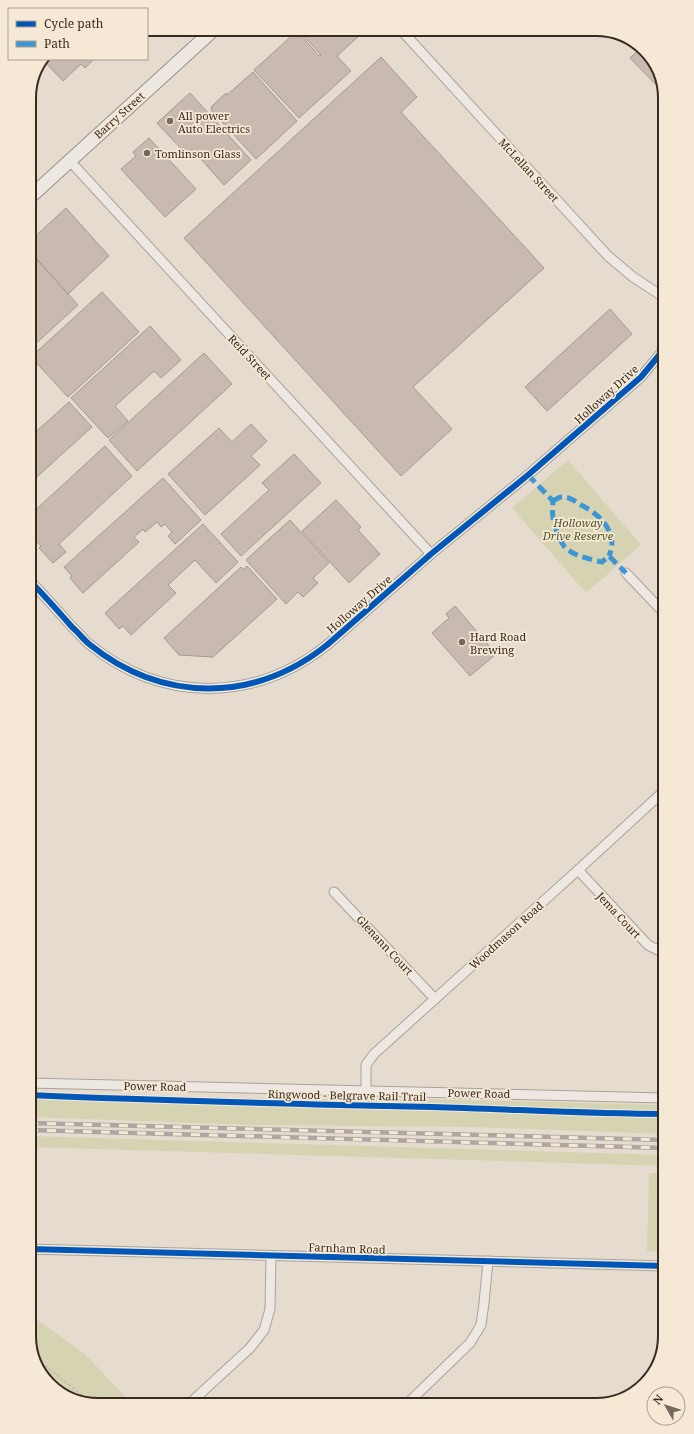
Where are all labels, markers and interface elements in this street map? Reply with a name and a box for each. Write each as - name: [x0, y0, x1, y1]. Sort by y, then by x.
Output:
- legend: [8, 8, 148, 60]
- text: Cycle path: [44, 15, 104, 32]
- text: Path: [44, 35, 70, 52]
- street label: Barry Street: [90, 88, 148, 142]
- place label: All power Auto Electrics: [178, 108, 250, 136]
- marker: All power Auto Electrics: [165, 116, 175, 126]
- street label: McLellan Street: [496, 135, 563, 205]
- place label: Tomlinson Glass: [155, 146, 241, 161]
- marker: Tomlinson Glass: [142, 148, 152, 158]
- street label: Reid Street: [225, 331, 275, 383]
- street label: Holloway Drive: [571, 361, 641, 427]
- park label: Holloway Drive Reserve: [542, 515, 614, 543]
- street label: Holloway Drive: [323, 571, 395, 636]
- place label: Hard Road Brewing: [470, 629, 526, 657]
- marker: Hard Road Brewing: [457, 637, 467, 647]
- street label: Jema Court: [593, 888, 644, 942]
- street label: Woodmason Road: [466, 898, 546, 972]
- street label: Glenann Court: [353, 912, 417, 978]
- street label: Power Road: [123, 1078, 187, 1094]
- street label: Power Road: [447, 1085, 511, 1101]
- street label: Ringwood - Belgrave Rail Trail: [268, 1086, 427, 1104]
- street label: Farnham Road: [308, 1239, 386, 1257]
- north arrow: [646, 1386, 686, 1426]
- text: N: [649, 1391, 667, 1407]

